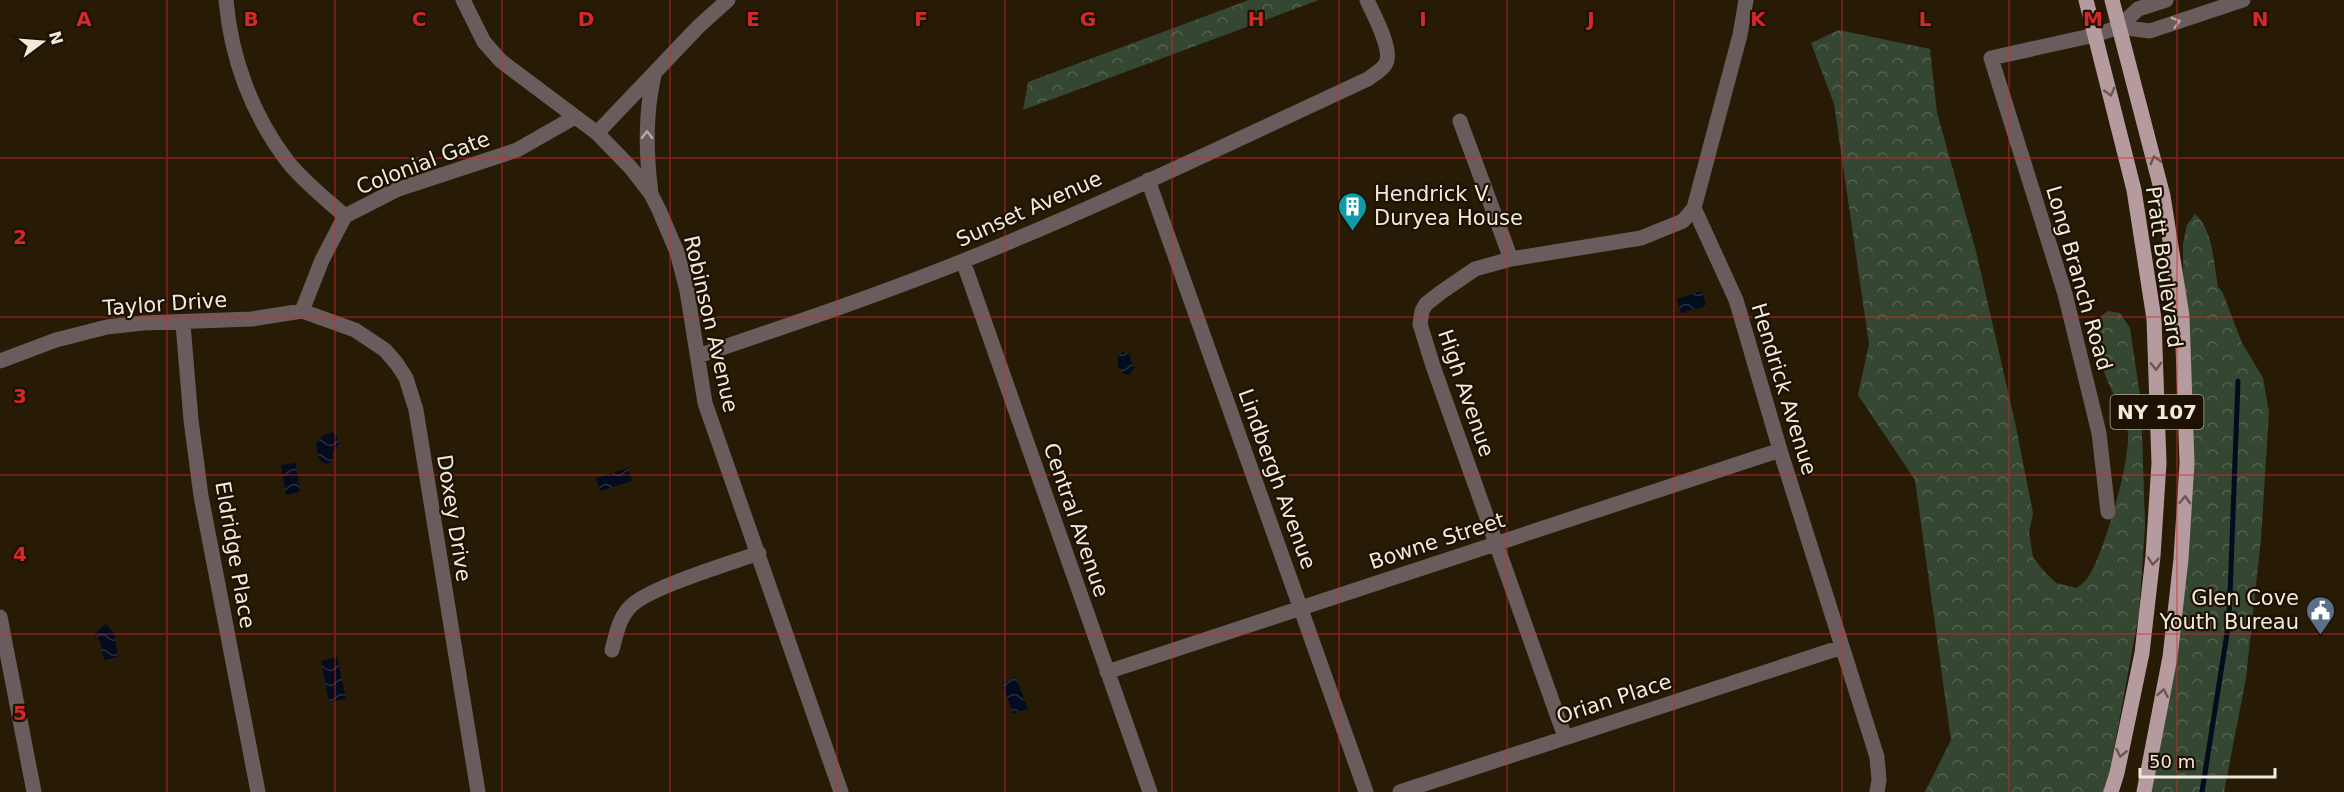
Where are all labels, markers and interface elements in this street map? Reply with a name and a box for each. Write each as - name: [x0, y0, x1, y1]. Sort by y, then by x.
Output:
- text: A: [76, 7, 92, 31]
- text: B: [243, 7, 259, 31]
- text: C: [412, 7, 426, 31]
- text: D: [578, 7, 594, 31]
- text: E: [746, 7, 760, 31]
- text: F: [914, 7, 928, 31]
- text: G: [1080, 7, 1096, 31]
- text: H: [1248, 7, 1264, 31]
- text: I: [1419, 7, 1427, 31]
- text: J: [1585, 7, 1595, 31]
- text: K: [1750, 7, 1767, 31]
- text: L: [1919, 7, 1932, 31]
- text: M: [2083, 7, 2103, 31]
- text: N: [2252, 7, 2268, 31]
- north arrow: [12, 12, 72, 72]
- one-way arrow: [2171, 16, 2181, 29]
- text: N: [45, 29, 67, 47]
- one-way arrow: [2102, 86, 2115, 96]
- street label: Colonial Gate: [353, 127, 493, 199]
- one-way arrow: [640, 131, 653, 140]
- one-way arrow: [2149, 156, 2162, 166]
- street label: Sunset Avenue: [953, 166, 1105, 252]
- place label: Hendrick V. Duryea House: [1374, 182, 1523, 230]
- street label: Long Branch Road: [2041, 183, 2117, 373]
- street label: Pratt Boulevard: [2141, 185, 2187, 349]
- building icon: Hendrick V. Duryea House: [1337, 190, 1369, 232]
- text: 2: [13, 225, 27, 249]
- street label: Robinson Avenue: [679, 233, 743, 415]
- street label: Taylor Drive: [101, 288, 228, 320]
- street label: Hendrick Avenue: [1746, 300, 1822, 478]
- street label: High Avenue: [1433, 326, 1499, 460]
- one-way arrow: [2149, 362, 2162, 371]
- text: 3: [13, 384, 27, 408]
- street label: Lindbergh Avenue: [1233, 386, 1321, 572]
- road number: NY 107: [2110, 395, 2204, 429]
- street label: Central Avenue: [1038, 440, 1114, 600]
- street label: Doxey Drive: [432, 453, 476, 583]
- street label: Eldridge Place: [210, 480, 260, 630]
- one-way arrow: [2178, 495, 2191, 504]
- street label: Bowne Street: [1366, 508, 1508, 574]
- text: 4: [13, 542, 27, 566]
- one-way arrow: [2147, 556, 2160, 565]
- place label: Glen Cove Youth Bureau: [2159, 586, 2299, 634]
- public building icon: Glen Cove Youth Bureau: [2304, 594, 2336, 636]
- street label: Orian Place: [1553, 669, 1675, 729]
- one-way arrow: [2157, 689, 2169, 698]
- text: 5: [13, 701, 27, 725]
- scale bar: [2140, 741, 2275, 779]
- one-way arrow: [2115, 748, 2128, 758]
- text: 50 m: [2149, 751, 2195, 772]

